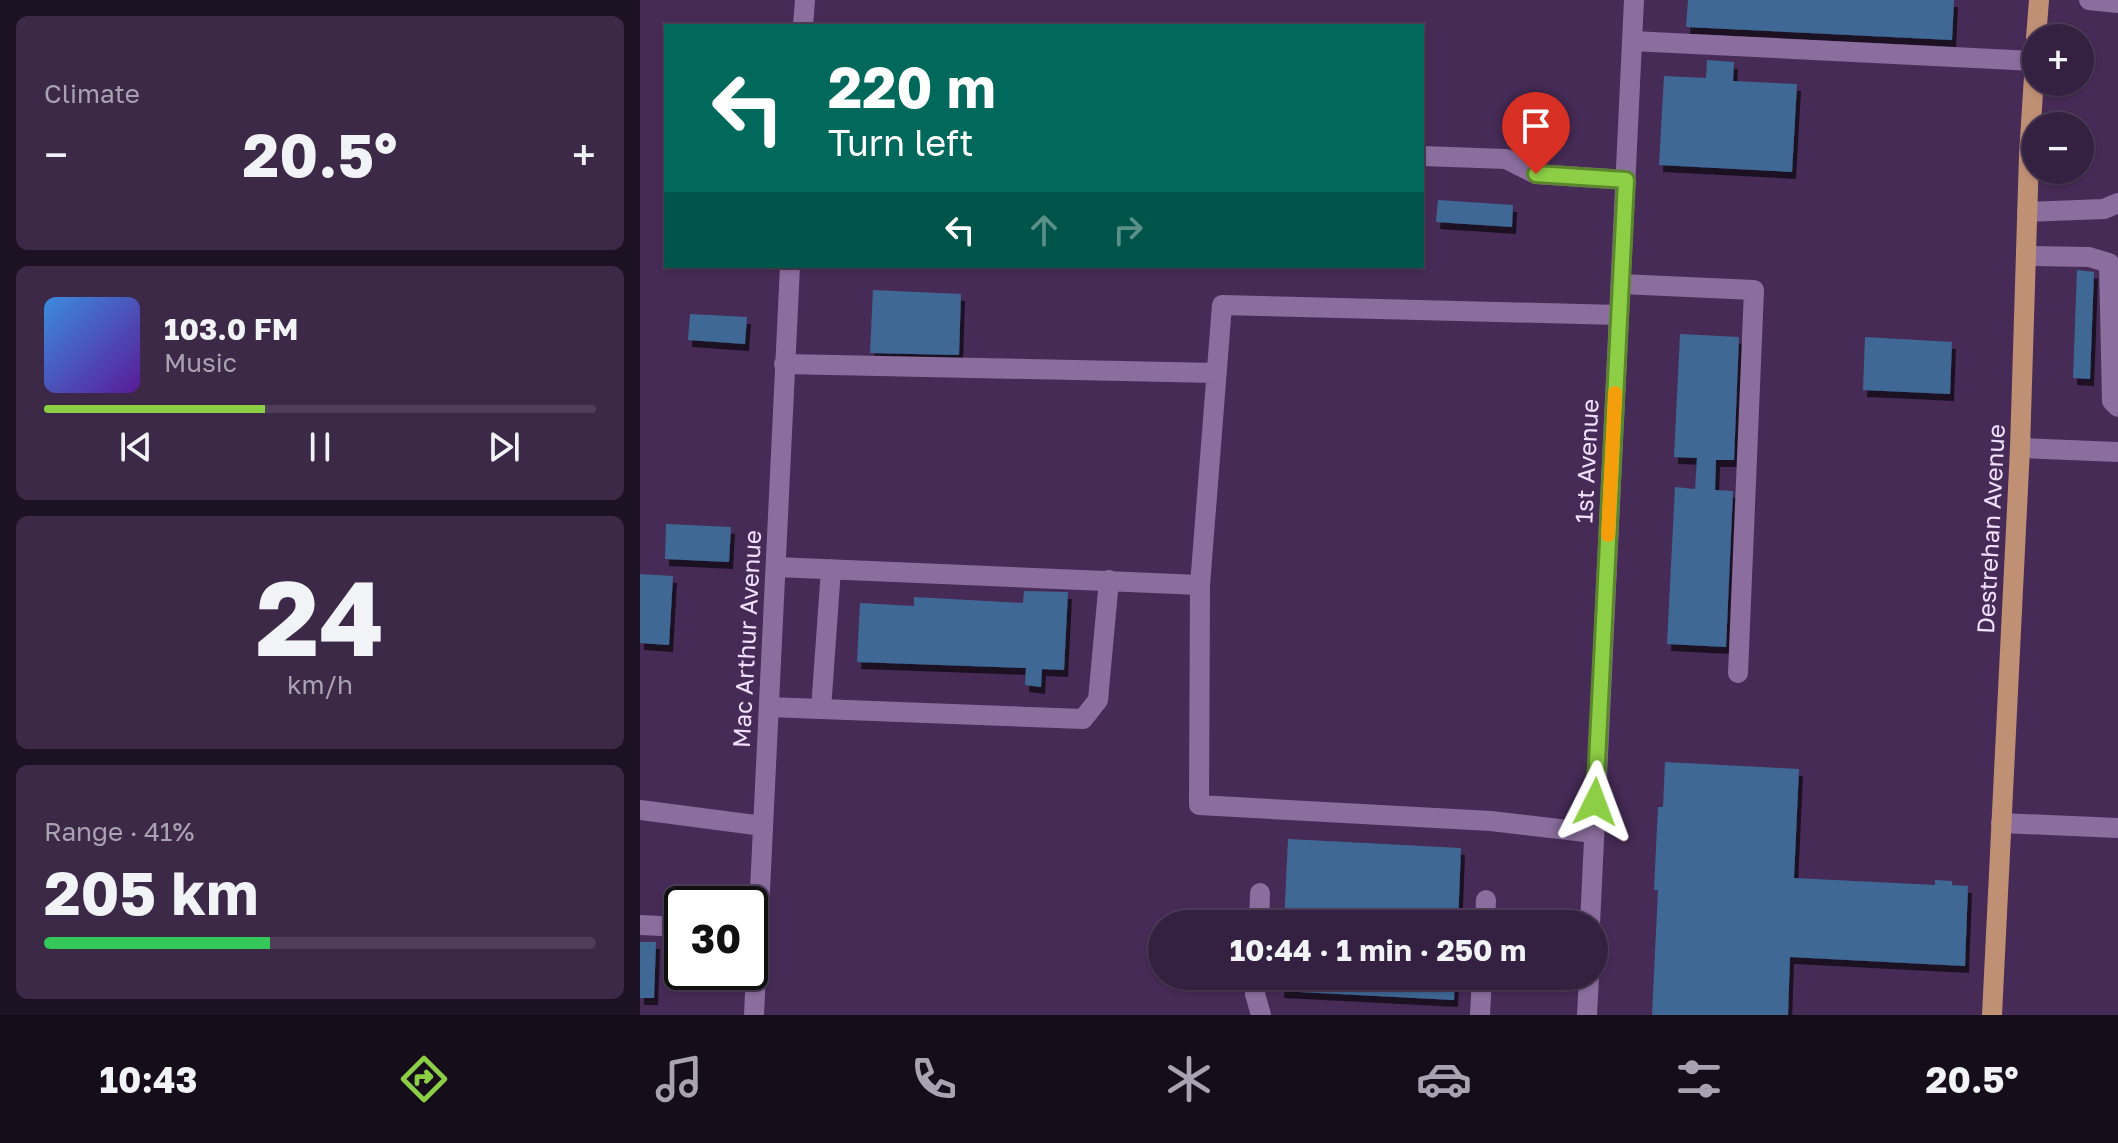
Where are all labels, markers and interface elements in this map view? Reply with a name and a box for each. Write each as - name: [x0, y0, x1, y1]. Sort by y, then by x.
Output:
- map controls: [2022, 24, 2094, 184]
- button: +: [2022, 24, 2094, 96]
- text: 220 m: [828, 53, 996, 120]
- icon: left: [696, 56, 800, 160]
- text: Climate: [44, 78, 140, 109]
- pin: [1502, 92, 1570, 174]
- icon: arrive: [1514, 104, 1558, 148]
- button: −: [2022, 112, 2094, 184]
- text: 20.5°: [243, 118, 397, 190]
- text: Turn left: [828, 121, 974, 164]
- text: −: [44, 128, 68, 181]
- text: +: [572, 128, 596, 181]
- icon: left: [938, 208, 982, 252]
- icon: ahead: [1022, 208, 1066, 252]
- icon: right: [1106, 208, 1150, 252]
- text: 103.0 FM: [164, 311, 298, 347]
- text: Music: [164, 347, 237, 378]
- street label: 1st Avenue: [1568, 398, 1604, 524]
- street label: Destrehan Avenue: [1970, 423, 2010, 635]
- icon: previous: [114, 425, 158, 469]
- icon: pause: [298, 425, 342, 469]
- icon: next: [482, 425, 526, 469]
- street label: Mac Arthur Avenue: [726, 529, 766, 749]
- text: 24: [256, 554, 384, 679]
- text: km/h: [287, 669, 353, 700]
- position arrow: [1553, 760, 1637, 844]
- text: Range · 41%: [44, 816, 194, 847]
- text: 205 km: [44, 856, 259, 928]
- speed limit sign: 30: [664, 886, 768, 990]
- text: 10:44 · 1 min · 250 m: [1230, 932, 1526, 968]
- icon: directions: [396, 1051, 452, 1107]
- icon: music: [651, 1051, 707, 1107]
- icon: phone: [906, 1051, 962, 1107]
- icon: climate: [1161, 1051, 1217, 1107]
- icon: car: [1416, 1051, 1472, 1107]
- icon: filters: [1671, 1051, 1727, 1107]
- text: 10:43: [99, 1058, 197, 1101]
- text: 20.5°: [1926, 1058, 2018, 1101]

